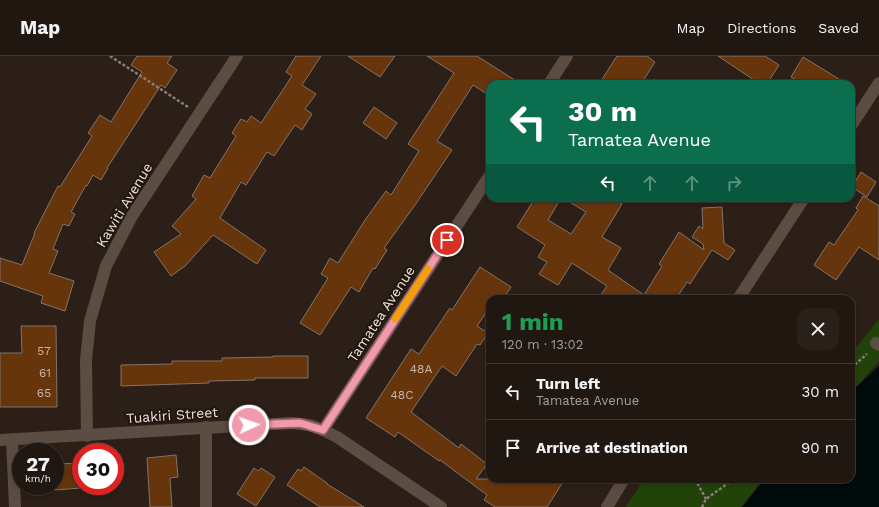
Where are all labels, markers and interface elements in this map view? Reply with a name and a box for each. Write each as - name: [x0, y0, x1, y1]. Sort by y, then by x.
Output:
- text: Map: [20, 16, 60, 39]
- text: Map: [677, 20, 705, 36]
- text: Directions: [727, 20, 796, 36]
- text: Saved: [818, 20, 859, 36]
- text: 30 m: [568, 95, 637, 128]
- icon: left: [502, 96, 554, 148]
- text: Tamatea Avenue: [568, 129, 711, 150]
- street label: Kawiti Avenue: [93, 160, 155, 250]
- icon: left: [597, 172, 619, 194]
- icon: ahead: [639, 172, 661, 194]
- icon: ahead: [681, 172, 703, 194]
- icon: right: [723, 172, 745, 194]
- pin: [430, 223, 464, 257]
- icon: arrive: [436, 229, 458, 251]
- street label: Tamatea Avenue: [344, 263, 418, 365]
- text: 1 min: [502, 308, 564, 336]
- button: close: [797, 308, 839, 350]
- text: 120 m · 13:02: [502, 337, 583, 352]
- house number: 57: [37, 344, 51, 358]
- house number: 48A: [410, 362, 432, 376]
- house number: 61: [39, 366, 51, 380]
- text: Turn left: [536, 375, 600, 393]
- icon: left: [502, 381, 524, 403]
- text: 30 m: [802, 383, 839, 401]
- house number: 65: [37, 386, 51, 400]
- house number: 48C: [391, 388, 413, 402]
- text: Tamatea Avenue: [536, 393, 639, 408]
- street label: Tuakiri Street: [125, 404, 219, 426]
- position arrow: [228, 404, 270, 446]
- icon: arrive: [502, 437, 524, 459]
- text: Arrive at destination: [536, 439, 688, 457]
- text: 90 m: [801, 439, 839, 457]
- speed limit sign: 30: [72, 443, 124, 495]
- text: 27: [26, 452, 50, 476]
- text: km/h: [25, 473, 51, 484]

